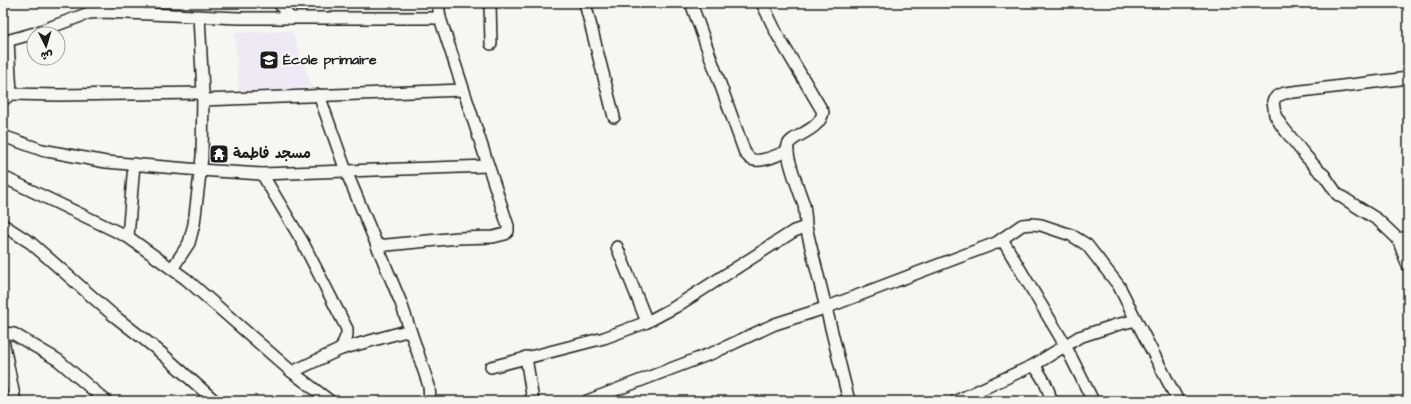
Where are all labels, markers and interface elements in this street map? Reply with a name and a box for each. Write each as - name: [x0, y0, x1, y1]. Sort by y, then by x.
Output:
- north arrow: [26, 26, 66, 66]
- text: ش: [40, 47, 54, 63]
- school or university icon: École primaire: [258, 49, 280, 71]
- place label: École primaire: [283, 50, 377, 70]
- temple icon: مسجد فاطمة: [208, 143, 230, 165]
- place label: مسجد فاطمة: [233, 144, 311, 164]

